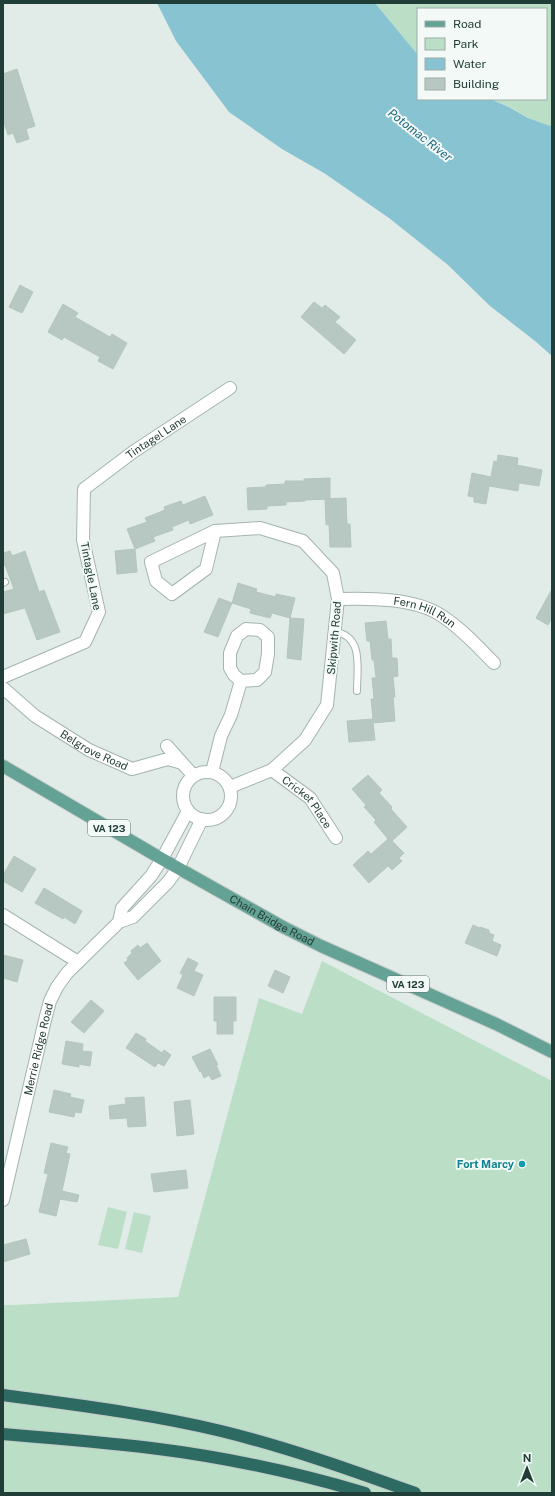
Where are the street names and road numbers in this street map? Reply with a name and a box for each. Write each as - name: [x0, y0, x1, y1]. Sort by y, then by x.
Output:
- street label: Tintagel Lane: [124, 413, 188, 461]
- street label: Tintagle Lane: [78, 541, 104, 611]
- street label: Fern Hill Run: [393, 595, 458, 630]
- street label: Skipwith Road: [325, 601, 343, 675]
- street label: Belgrove Road: [58, 728, 130, 772]
- street label: Cricket Place: [280, 773, 334, 830]
- road number: VA 123: [88, 820, 130, 836]
- street label: Chain Bridge Road: [228, 892, 316, 948]
- road number: VA 123: [387, 976, 429, 992]
- street label: Merrie Ridge Road: [22, 1002, 55, 1096]

